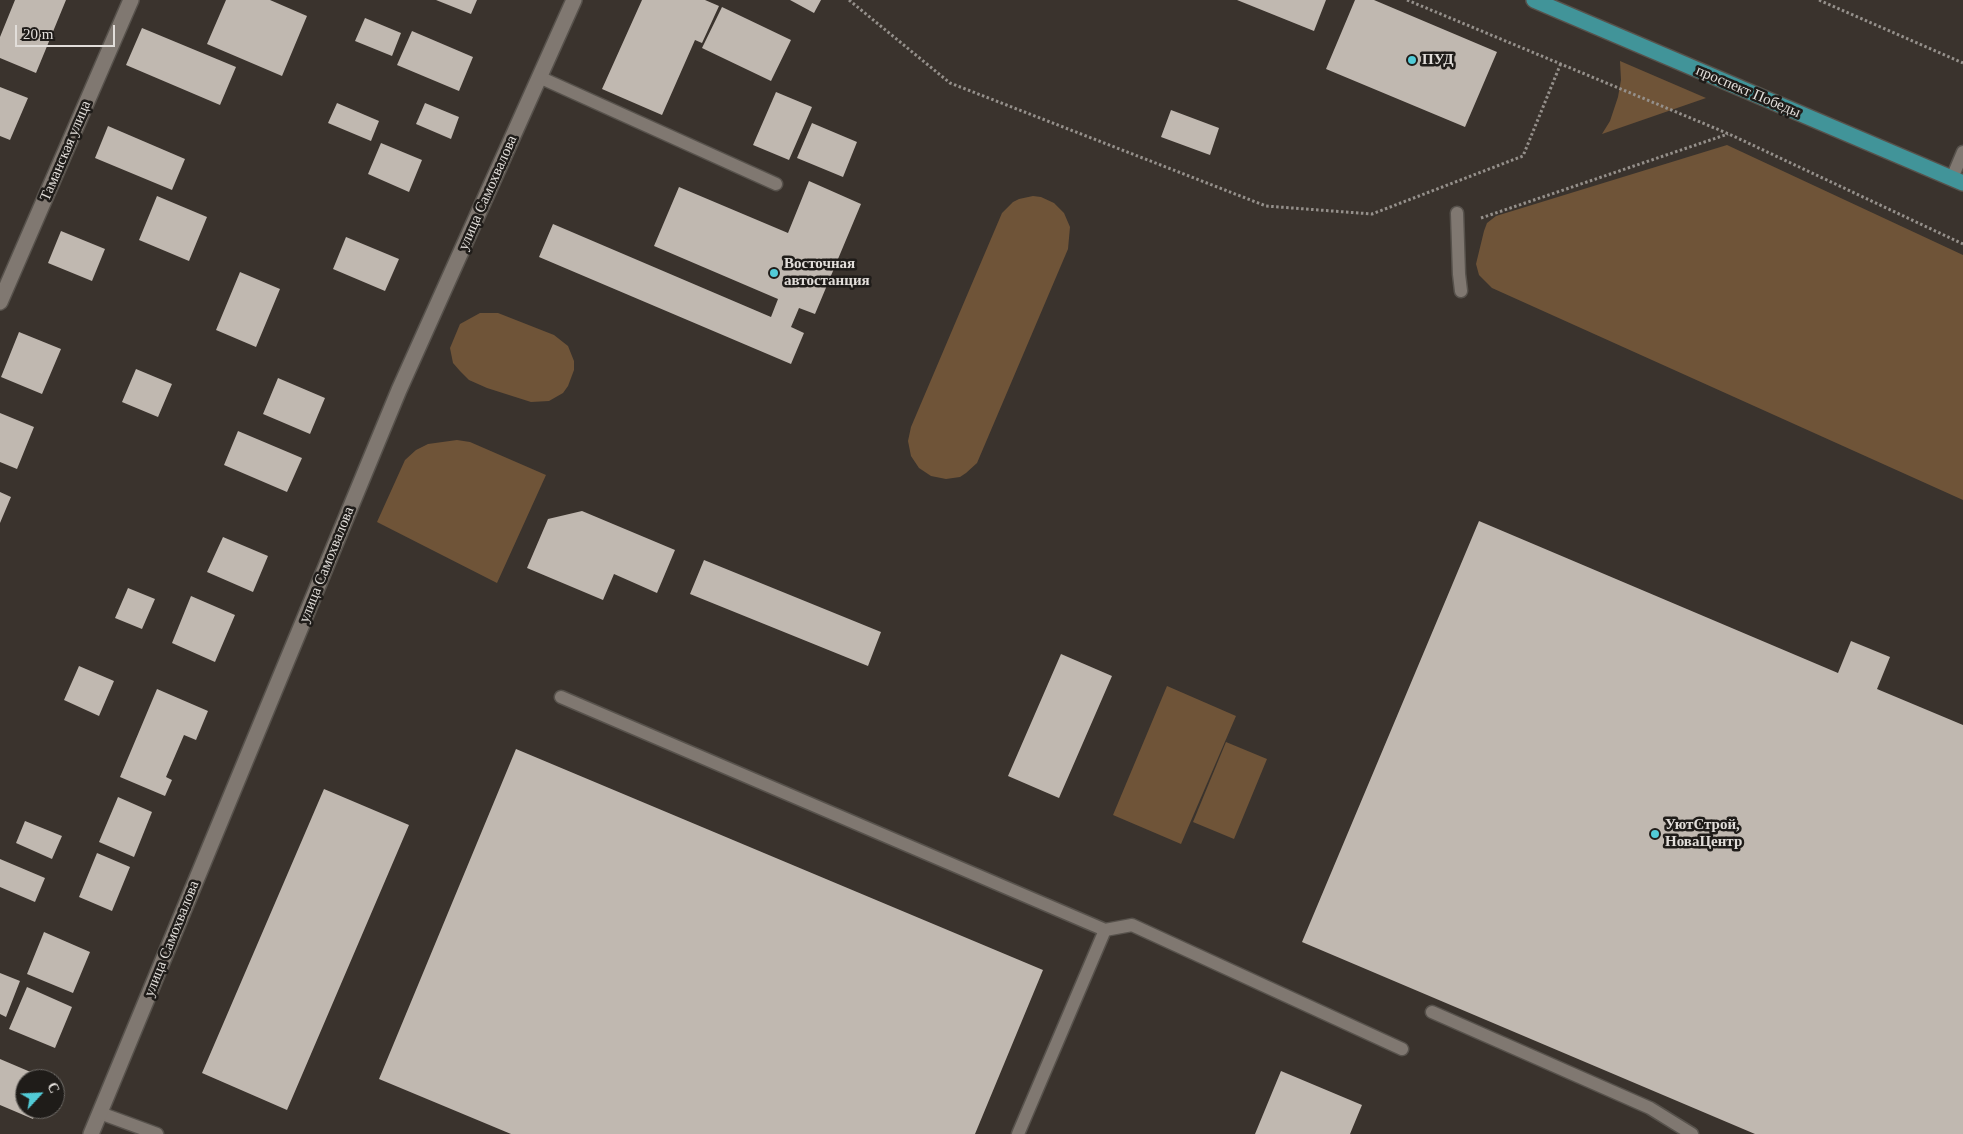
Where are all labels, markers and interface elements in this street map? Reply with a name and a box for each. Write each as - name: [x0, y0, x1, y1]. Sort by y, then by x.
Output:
- scale bar: [18, 15, 118, 47]
- text: 20 m: [23, 26, 53, 42]
- place label: ПУД: [1422, 51, 1453, 69]
- marker: ПУД: [1406, 54, 1418, 66]
- street label: проспект Победы: [1693, 62, 1803, 122]
- street label: Таманская улица: [37, 98, 95, 204]
- street label: улица Самохвалова: [455, 133, 521, 253]
- place label: Восточная автостанция: [784, 255, 870, 290]
- marker: Восточная автостанция: [768, 267, 780, 279]
- street label: улица Самохвалова: [295, 504, 359, 626]
- place label: УютСтрой, НоваЦентр: [1665, 816, 1742, 851]
- marker: УютСтрой, НоваЦентр: [1649, 828, 1661, 840]
- street label: улица Самохвалова: [140, 878, 204, 1000]
- north arrow: [15, 1069, 65, 1119]
- text: С: [44, 1080, 62, 1096]

